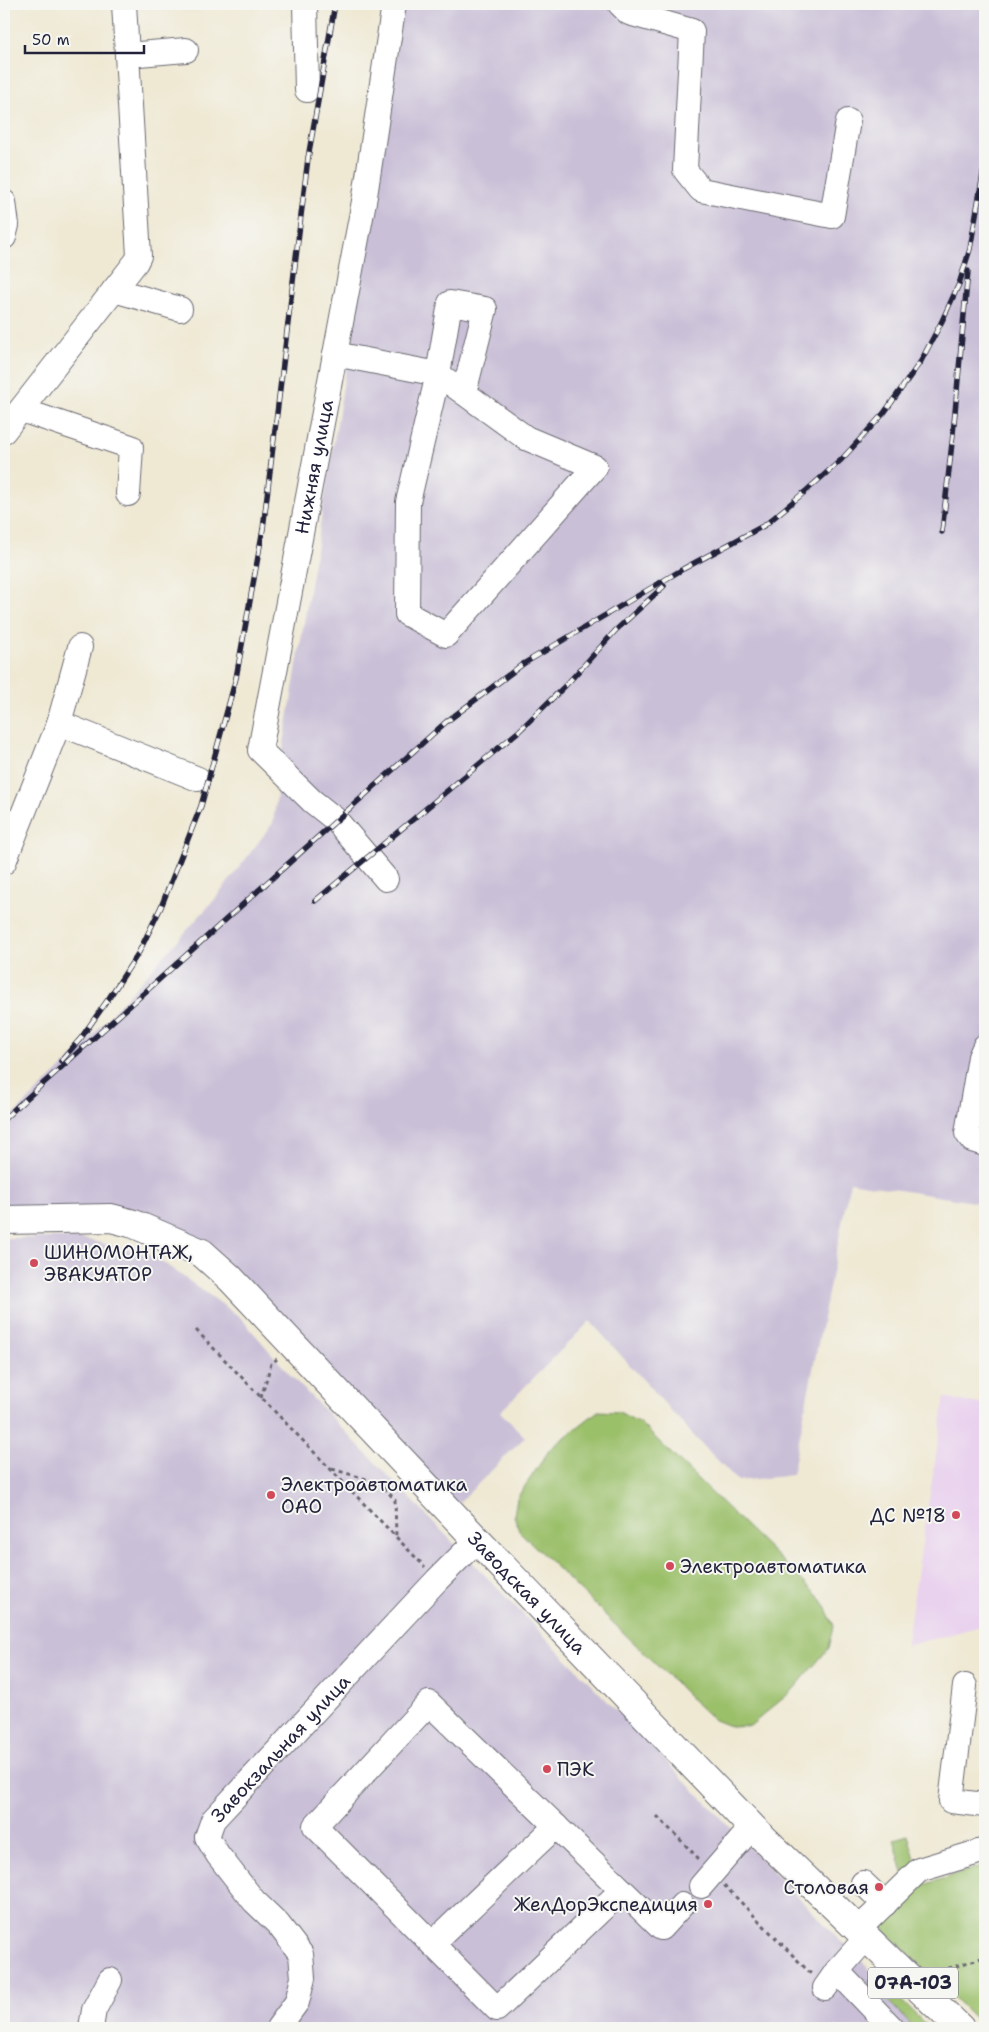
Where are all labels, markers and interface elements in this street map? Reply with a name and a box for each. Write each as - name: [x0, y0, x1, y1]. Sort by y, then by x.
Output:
- scale bar: [25, 22, 144, 54]
- text: 50 m: [32, 30, 70, 50]
- street label: Нижняя улица: [289, 397, 339, 536]
- place label: ШИНОМОНТАЖ, ЭВАКУАТОР: [44, 1240, 193, 1287]
- marker: ШИНОМОНТАЖ, ЭВАКУАТОР: [28, 1257, 40, 1269]
- place label: Электроавтоматика ОАО: [281, 1472, 468, 1519]
- marker: Электроавтоматика ОАО: [265, 1489, 277, 1501]
- place label: ДС №18: [870, 1503, 946, 1528]
- marker: ДС №18: [950, 1509, 962, 1521]
- street label: Заводская улица: [462, 1526, 592, 1660]
- place label: Электроавтоматика: [680, 1554, 867, 1579]
- marker: Электроавтоматика: [664, 1560, 676, 1572]
- street label: Завокзальная улица: [205, 1669, 356, 1828]
- place label: ПЭК: [557, 1757, 594, 1782]
- marker: ПЭК: [541, 1763, 553, 1775]
- place label: Столовая: [784, 1875, 869, 1900]
- marker: Столовая: [873, 1881, 885, 1893]
- place label: ЖелДорЭкспедиция: [514, 1892, 698, 1917]
- marker: ЖелДорЭкспедиция: [702, 1898, 714, 1910]
- road number: 07А-103: [868, 1968, 958, 1999]

